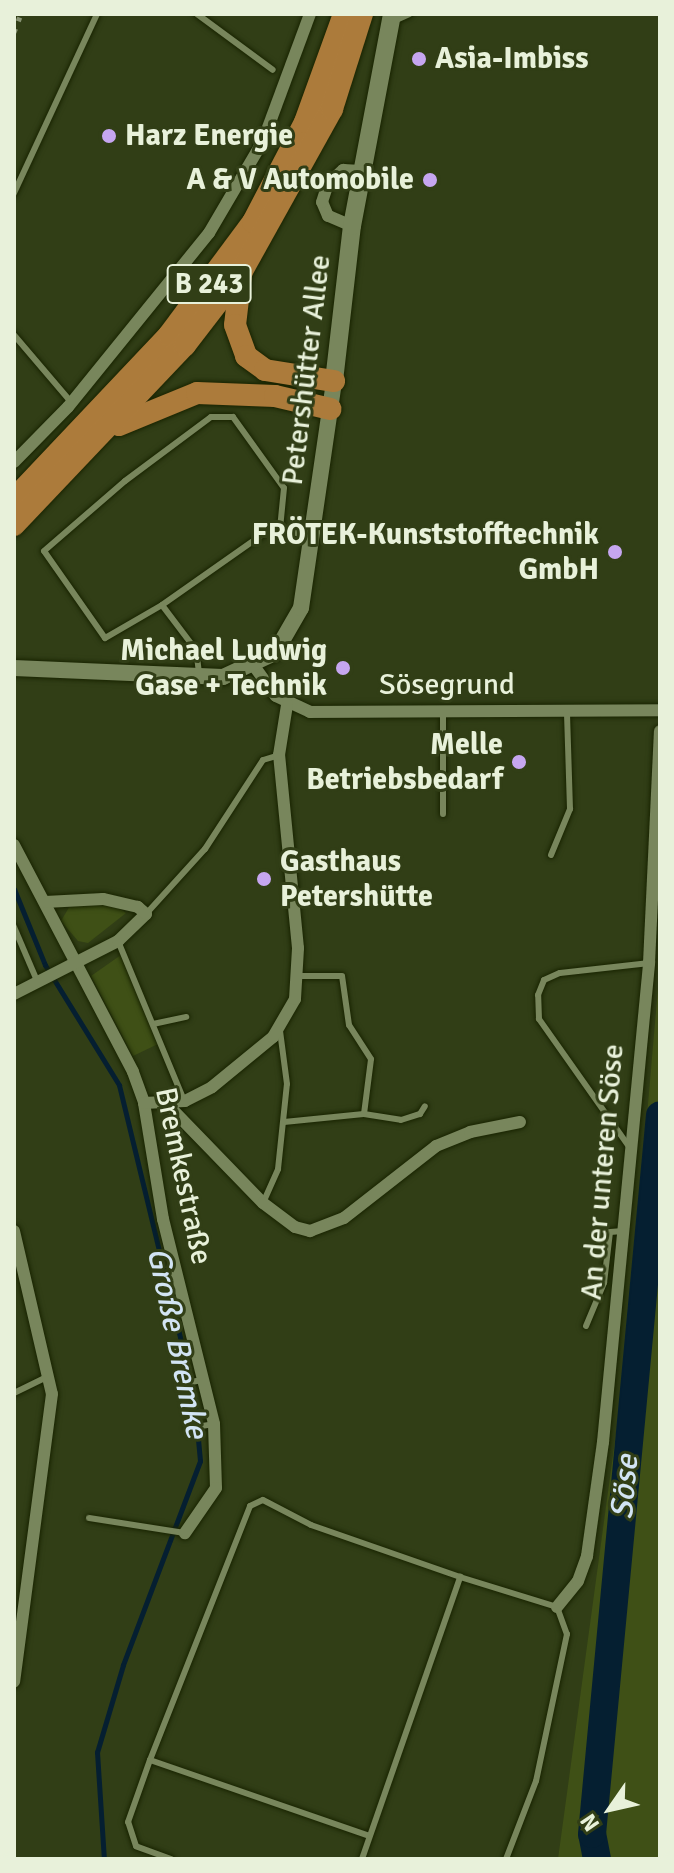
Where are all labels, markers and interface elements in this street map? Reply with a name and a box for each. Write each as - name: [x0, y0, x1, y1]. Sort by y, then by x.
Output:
- place label: Asia-Imbiss: [435, 41, 588, 77]
- marker: Asia-Imbiss: [410, 50, 428, 68]
- place label: Harz Energie: [125, 118, 293, 154]
- marker: Harz Energie: [100, 127, 118, 145]
- place label: A & V Automobile: [186, 162, 414, 198]
- marker: A & V Automobile: [421, 171, 439, 189]
- street label: Petershütter Allee: [275, 253, 339, 487]
- road number: B 243: [165, 260, 253, 308]
- place label: FRÖTEK-Kunststofftechnik GmbH: [252, 517, 599, 588]
- marker: FRÖTEK-Kunststofftechnik GmbH: [606, 543, 624, 561]
- place label: Michael Ludwig Gase + Technik: [120, 633, 327, 704]
- marker: Michael Ludwig Gase + Technik: [334, 659, 352, 677]
- street label: Sösegrund: [379, 667, 515, 703]
- place label: Melle Betriebsbedarf: [306, 727, 503, 798]
- marker: Melle Betriebsbedarf: [510, 753, 528, 771]
- place label: Gasthaus Petershütte: [280, 844, 433, 914]
- marker: Gasthaus Petershütte: [255, 870, 273, 888]
- street label: An der unteren Söse: [574, 1043, 632, 1301]
- street label: Bremkestraße: [147, 1084, 219, 1268]
- water label: Große Bremke: [138, 1244, 216, 1442]
- water label: Söse: [603, 1453, 647, 1521]
- north arrow: [570, 1769, 650, 1849]
- text: N: [574, 1809, 605, 1837]

